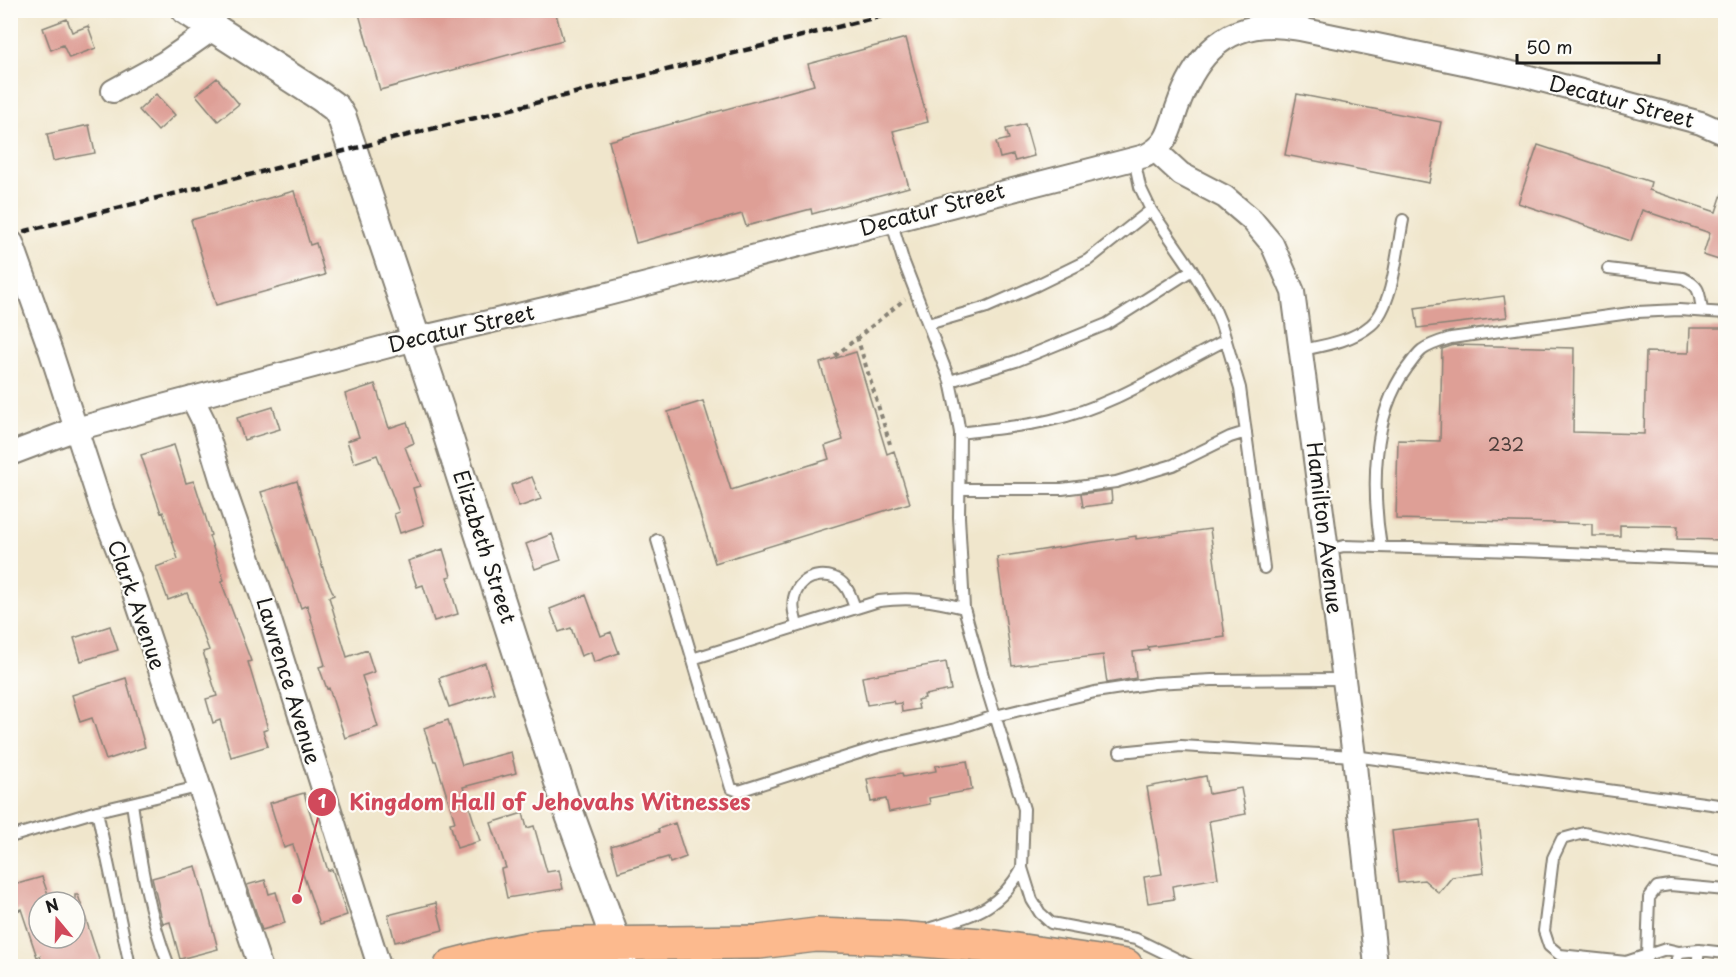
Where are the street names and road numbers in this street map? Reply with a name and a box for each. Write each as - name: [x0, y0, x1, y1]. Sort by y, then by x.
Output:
- street label: Decatur Street: [1545, 65, 1698, 135]
- street label: Decatur Street: [855, 173, 1008, 243]
- street label: Decatur Street: [384, 295, 537, 359]
- street label: Hamilton Avenue: [1300, 440, 1352, 616]
- street label: Elizabeth Street: [446, 465, 526, 627]
- street label: Clark Avenue: [101, 535, 175, 674]
- street label: Lawrence Avenue: [249, 593, 331, 768]

